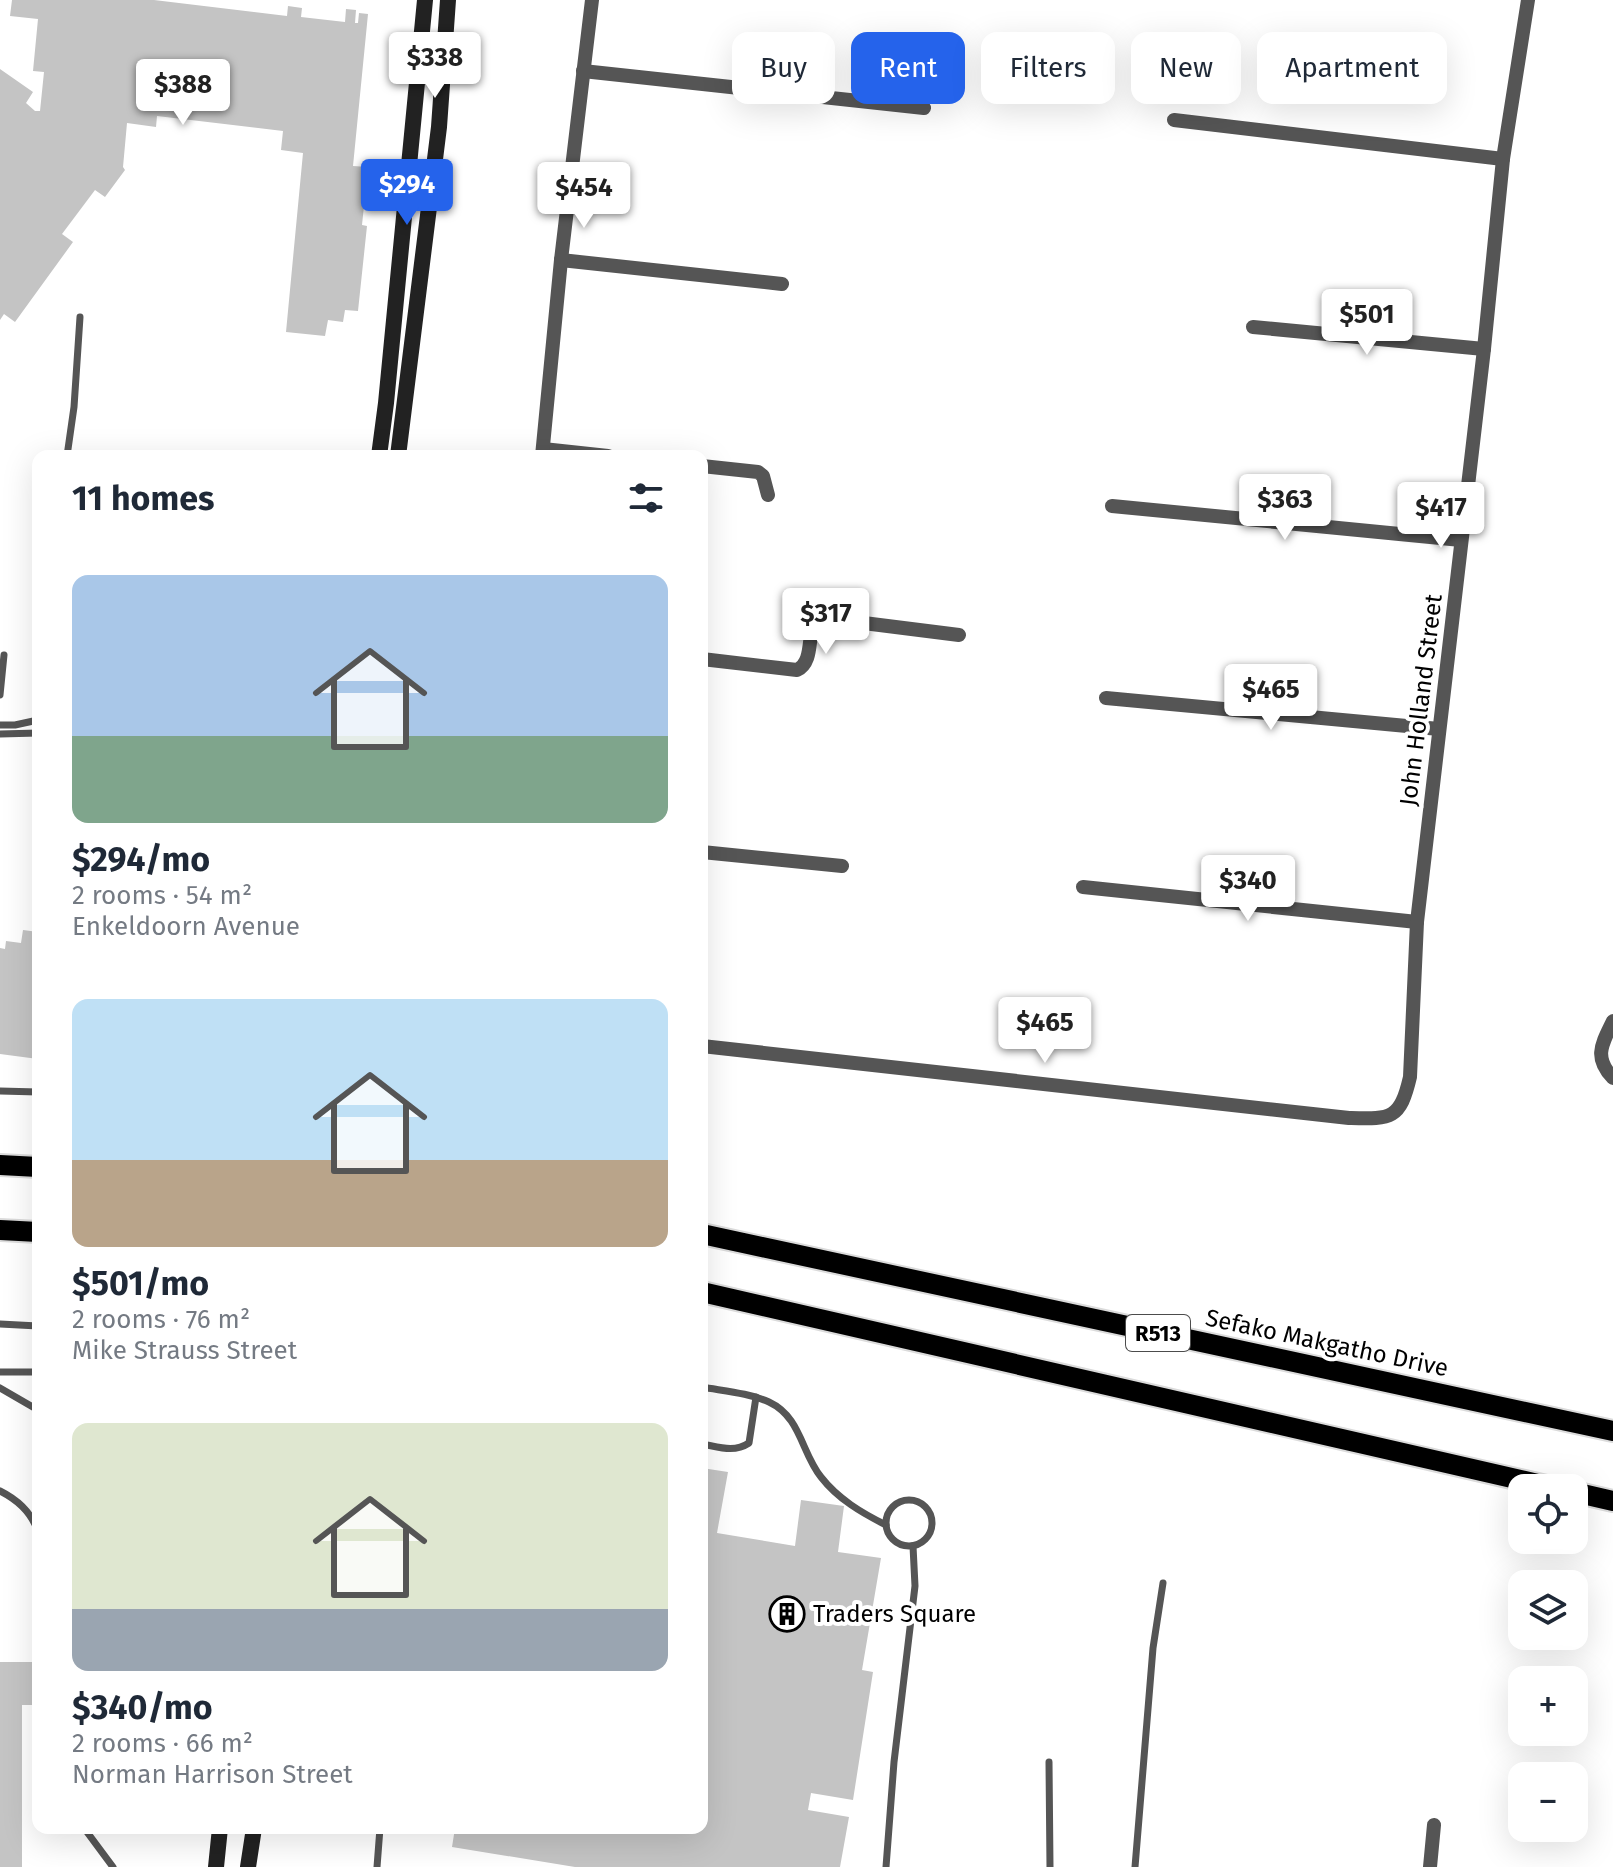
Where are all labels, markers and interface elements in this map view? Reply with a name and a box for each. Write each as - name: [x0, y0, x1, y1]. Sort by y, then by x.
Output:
- pin: $338: [388, 32, 482, 100]
- chip: Buy: [732, 32, 835, 104]
- chip: Rent: [851, 32, 965, 104]
- chip: Filters: [981, 32, 1115, 104]
- chip: New: [1131, 32, 1241, 104]
- chip: Apartment: [1257, 32, 1447, 104]
- text: $338: [407, 42, 463, 73]
- pin: $388: [136, 59, 230, 127]
- text: $388: [154, 69, 212, 100]
- pin: $294: [360, 159, 454, 227]
- pin: $454: [537, 162, 631, 230]
- text: $294: [379, 169, 435, 200]
- text: $454: [555, 172, 613, 203]
- pin: $501: [1320, 289, 1414, 357]
- text: $501: [1340, 299, 1394, 330]
- pin: $363: [1238, 474, 1332, 542]
- icon: filters: [624, 476, 668, 520]
- text: 11 homes: [72, 478, 214, 519]
- pin: $417: [1394, 482, 1488, 550]
- text: $363: [1257, 484, 1313, 515]
- text: $417: [1415, 492, 1467, 523]
- pin: $317: [779, 588, 873, 656]
- street label: John Holland Street: [1394, 592, 1448, 807]
- text: $317: [800, 598, 852, 629]
- icon: home: [298, 627, 442, 771]
- pin: $465: [1224, 664, 1318, 732]
- text: $465: [1242, 674, 1300, 705]
- text: $294/mo: [72, 839, 210, 880]
- pin: $340: [1201, 855, 1295, 923]
- text: $340: [1219, 865, 1277, 896]
- text: 2 rooms · 54 m²: [72, 880, 252, 911]
- text: Enkeldoorn Avenue: [72, 911, 300, 942]
- pin: $465: [998, 997, 1092, 1065]
- text: $465: [1016, 1007, 1074, 1038]
- icon: home: [298, 1051, 442, 1195]
- text: $501/mo: [72, 1263, 209, 1304]
- text: 2 rooms · 76 m²: [72, 1304, 250, 1335]
- street label: Sefako Makgatho Drive: [1203, 1304, 1451, 1382]
- road number: R513: [1126, 1315, 1190, 1351]
- text: Mike Strauss Street: [72, 1335, 297, 1366]
- map controls: [1508, 1474, 1588, 1842]
- button: locate: [1508, 1474, 1588, 1554]
- icon: home: [298, 1475, 442, 1619]
- button: layers: [1508, 1570, 1588, 1650]
- building icon: Traders Square: [768, 1595, 806, 1633]
- place label: Traders Square: [813, 1600, 976, 1628]
- button: +: [1508, 1666, 1588, 1746]
- text: $340/mo: [72, 1687, 213, 1728]
- text: 2 rooms · 66 m²: [72, 1728, 253, 1759]
- text: Norman Harrison Street: [72, 1759, 353, 1790]
- button: −: [1508, 1762, 1588, 1842]

